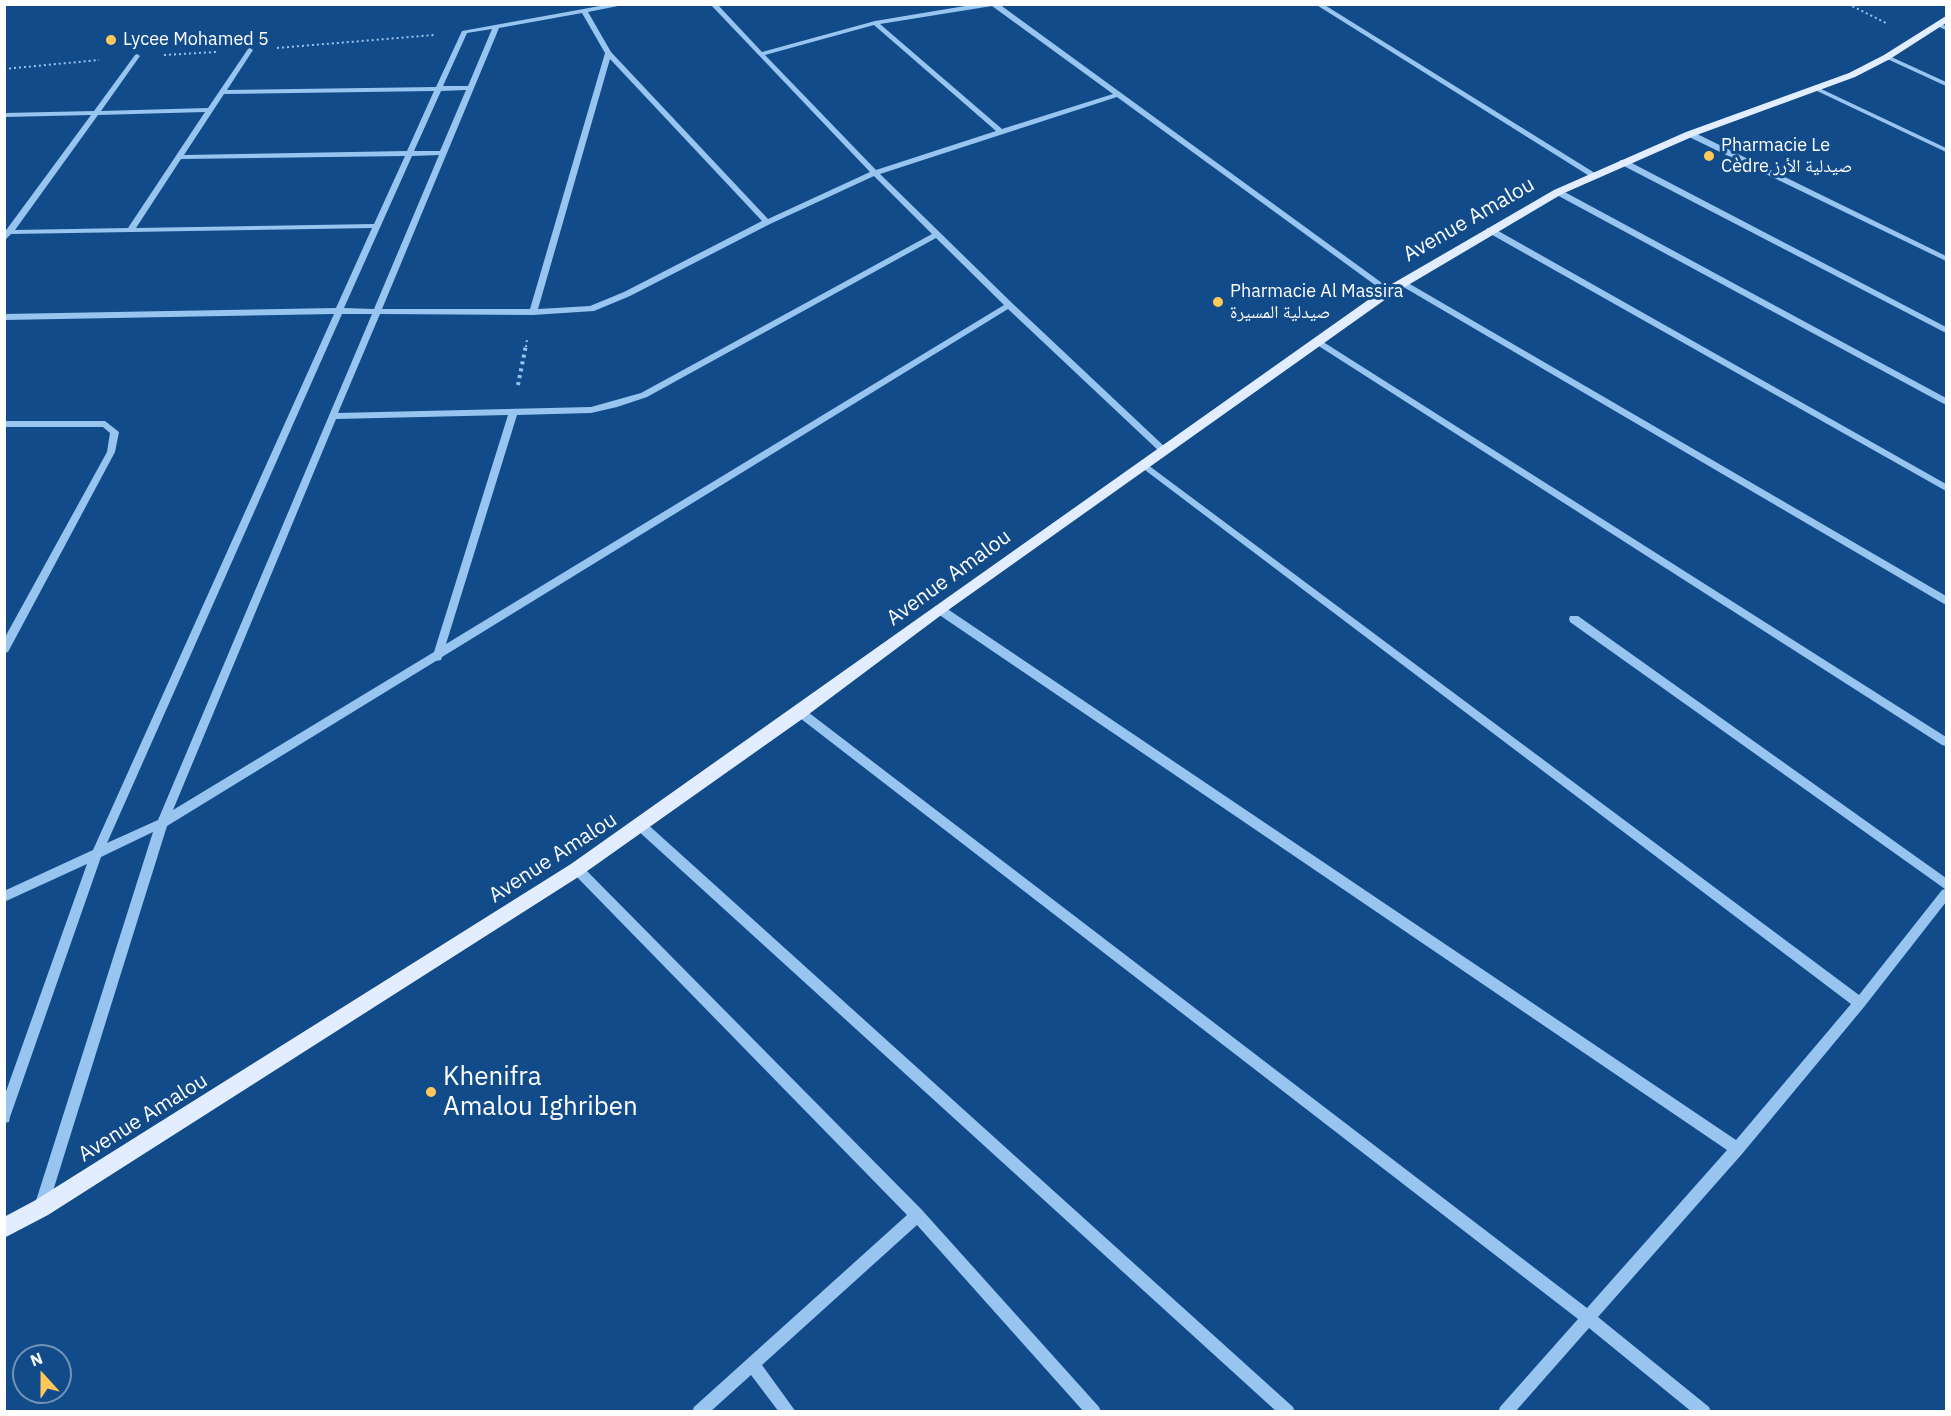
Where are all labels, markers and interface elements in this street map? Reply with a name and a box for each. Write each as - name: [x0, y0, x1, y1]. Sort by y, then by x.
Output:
- place label: Lycee Mohamed 5: [123, 29, 269, 51]
- marker: Lycee Mohamed 5: [104, 33, 118, 47]
- place label: Pharmacie Le Cèdre صيدلية الأرز: [1721, 135, 1852, 178]
- marker: Pharmacie Le Cèdre صيدلية الأرز: [1702, 149, 1716, 163]
- street label: Avenue Amalou: [1399, 172, 1539, 268]
- place label: Pharmacie Al Massira صيدلية المسيرة: [1230, 281, 1403, 324]
- marker: Pharmacie Al Massira صيدلية المسيرة: [1211, 295, 1225, 309]
- street label: Avenue Amalou: [882, 524, 1016, 632]
- street label: Avenue Amalou: [484, 807, 622, 909]
- place label: Khenifra Amalou Ighriben: [443, 1061, 638, 1122]
- street label: Avenue Amalou: [74, 1068, 212, 1168]
- marker: Khenifra Amalou Ighriben: [424, 1085, 438, 1099]
- north arrow: [12, 1344, 72, 1404]
- text: N: [27, 1348, 45, 1370]

